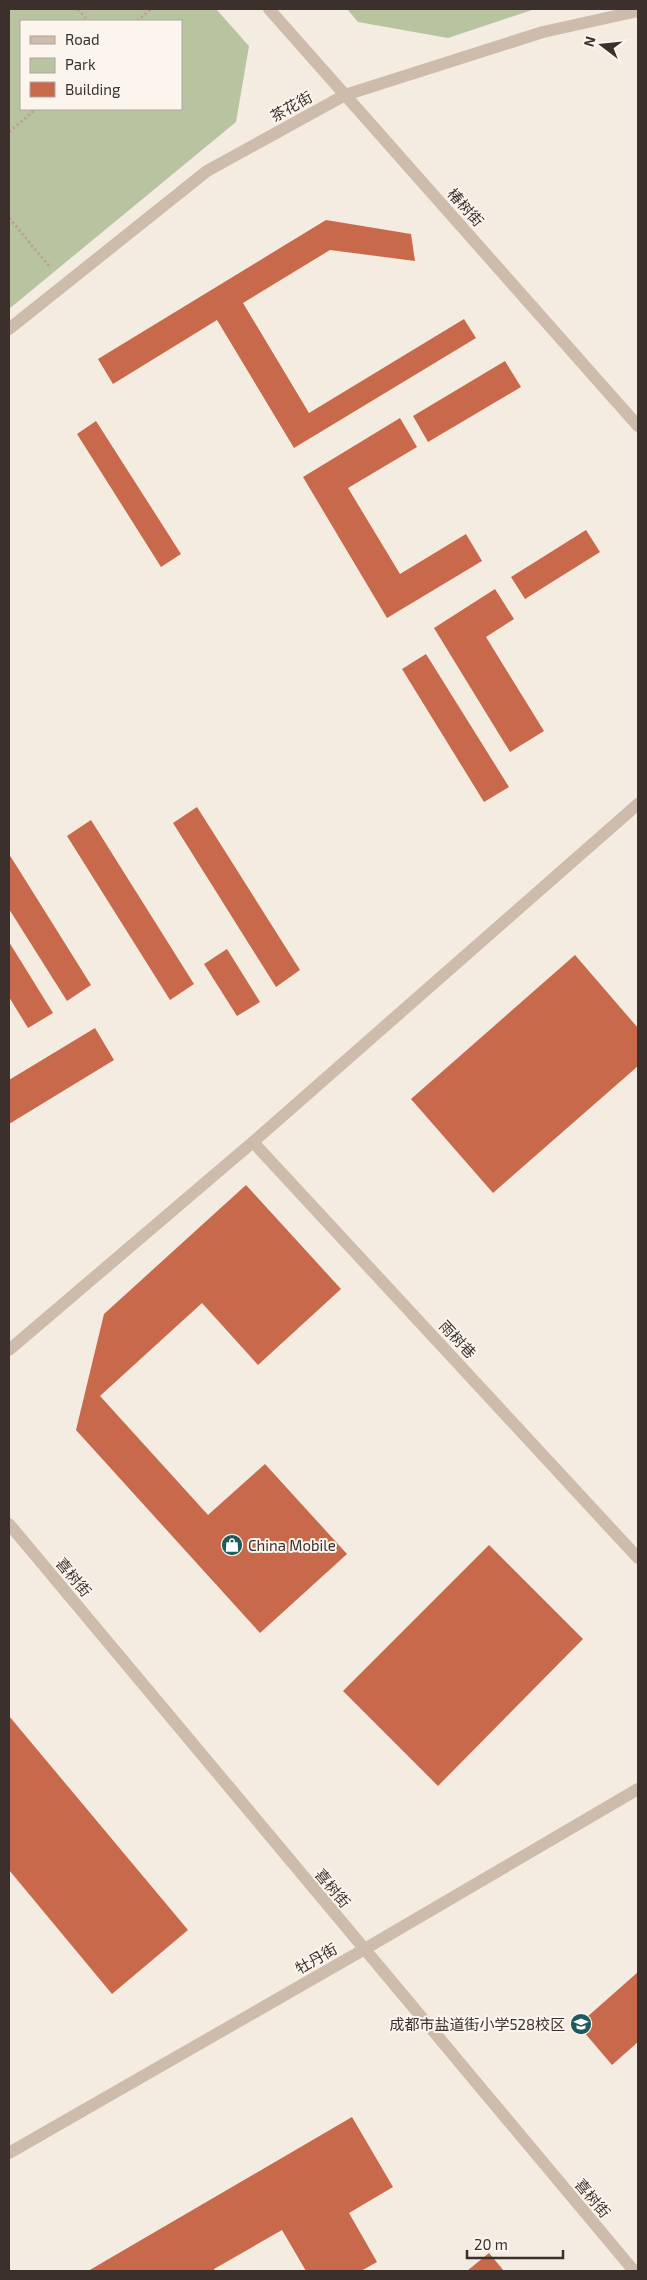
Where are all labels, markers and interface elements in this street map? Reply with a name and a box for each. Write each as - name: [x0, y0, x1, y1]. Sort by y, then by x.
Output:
- legend: [20, 20, 182, 110]
- north arrow: [577, 20, 627, 70]
- text: Road: [65, 30, 100, 48]
- text: N: [579, 34, 599, 48]
- text: Park: [65, 55, 96, 73]
- text: Building: [65, 80, 121, 98]
- street label: 茶花街: [267, 87, 315, 125]
- street label: 椿树街: [444, 184, 488, 230]
- street label: 雨树巷: [436, 1316, 480, 1362]
- shop icon: China Mobile: [220, 1533, 244, 1557]
- place label: China Mobile: [248, 1536, 336, 1554]
- street label: 喜树街: [53, 1554, 95, 1600]
- street label: 喜树街: [312, 1865, 354, 1911]
- street label: 牡丹街: [292, 1939, 340, 1977]
- school or university icon: 成都市盐道街小学528校区: [569, 2012, 593, 2036]
- place label: 成都市盐道街小学528校区: [389, 2015, 565, 2033]
- street label: 喜树街: [572, 2175, 614, 2221]
- scale bar: [467, 2228, 563, 2260]
- text: 20 m: [474, 2235, 508, 2253]

